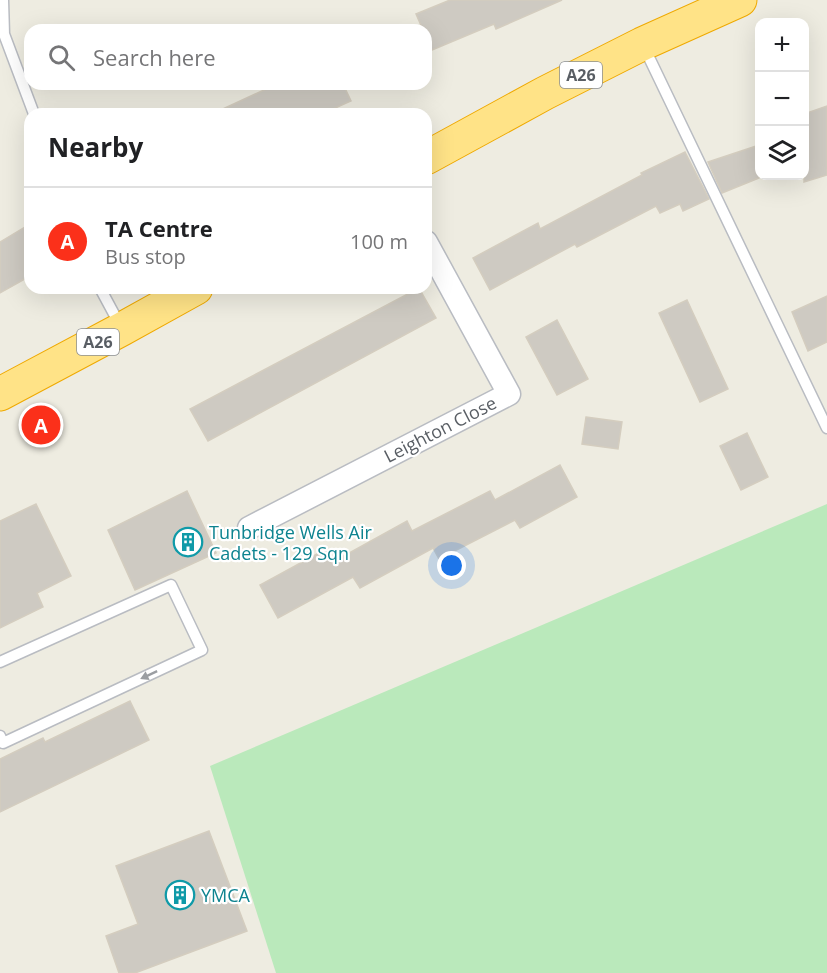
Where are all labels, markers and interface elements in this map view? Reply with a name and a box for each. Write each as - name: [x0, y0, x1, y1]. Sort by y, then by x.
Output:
- map controls: [755, 18, 809, 180]
- button: +: [755, 18, 809, 72]
- search box: [24, 24, 432, 90]
- icon: search: [45, 41, 78, 74]
- text: Search here: [93, 42, 216, 72]
- road number: A26: [560, 62, 602, 88]
- button: −: [755, 72, 809, 126]
- button: layers: [755, 126, 809, 180]
- text: Nearby: [48, 129, 143, 165]
- text: TA Centre: [105, 213, 213, 243]
- text: A: [61, 228, 74, 255]
- text: 100 m: [350, 228, 408, 255]
- text: Bus stop: [105, 243, 186, 270]
- road number: A26: [77, 329, 119, 355]
- street label: Leighton Close: [380, 390, 500, 468]
- pin: A: [22, 402, 60, 448]
- place label: Tunbridge Wells Air Cadets - 129 Sqn: [209, 520, 372, 565]
- building icon: Tunbridge Wells Air Cadets - 129 Sqn: [172, 526, 204, 558]
- your location: [437, 551, 466, 580]
- one-way arrow: [140, 671, 157, 680]
- building icon: YMCA: [164, 879, 196, 911]
- place label: YMCA: [201, 883, 251, 907]

